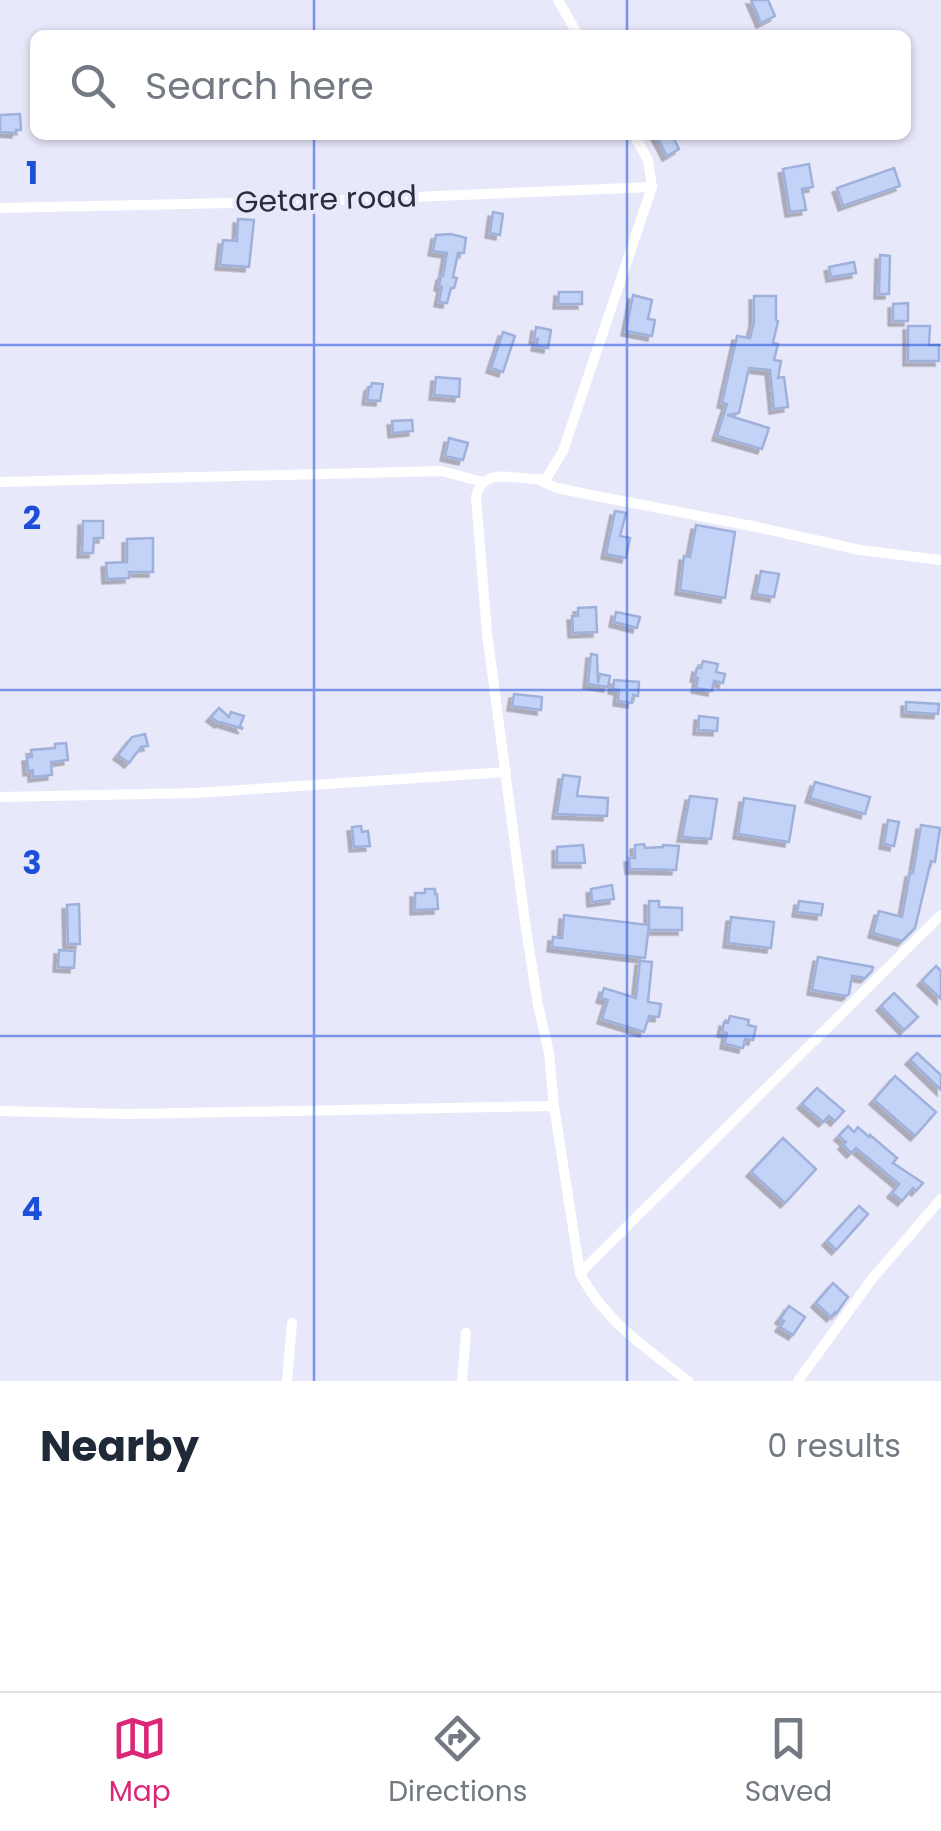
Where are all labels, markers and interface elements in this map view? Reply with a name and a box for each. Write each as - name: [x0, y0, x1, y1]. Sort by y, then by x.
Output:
- search box: [30, 30, 911, 140]
- icon: search: [65, 58, 120, 113]
- text: Search here: [145, 59, 374, 112]
- text: 1: [26, 150, 38, 195]
- street label: Getare road: [234, 174, 418, 224]
- text: 2: [23, 495, 41, 540]
- text: 3: [22, 840, 42, 885]
- text: 4: [21, 1186, 43, 1231]
- text: Nearby: [40, 1417, 199, 1476]
- text: 0 results: [767, 1423, 901, 1468]
- tab: Map: [109, 1711, 171, 1813]
- tab: Directions: [388, 1711, 527, 1813]
- tab: Saved: [745, 1711, 832, 1813]

